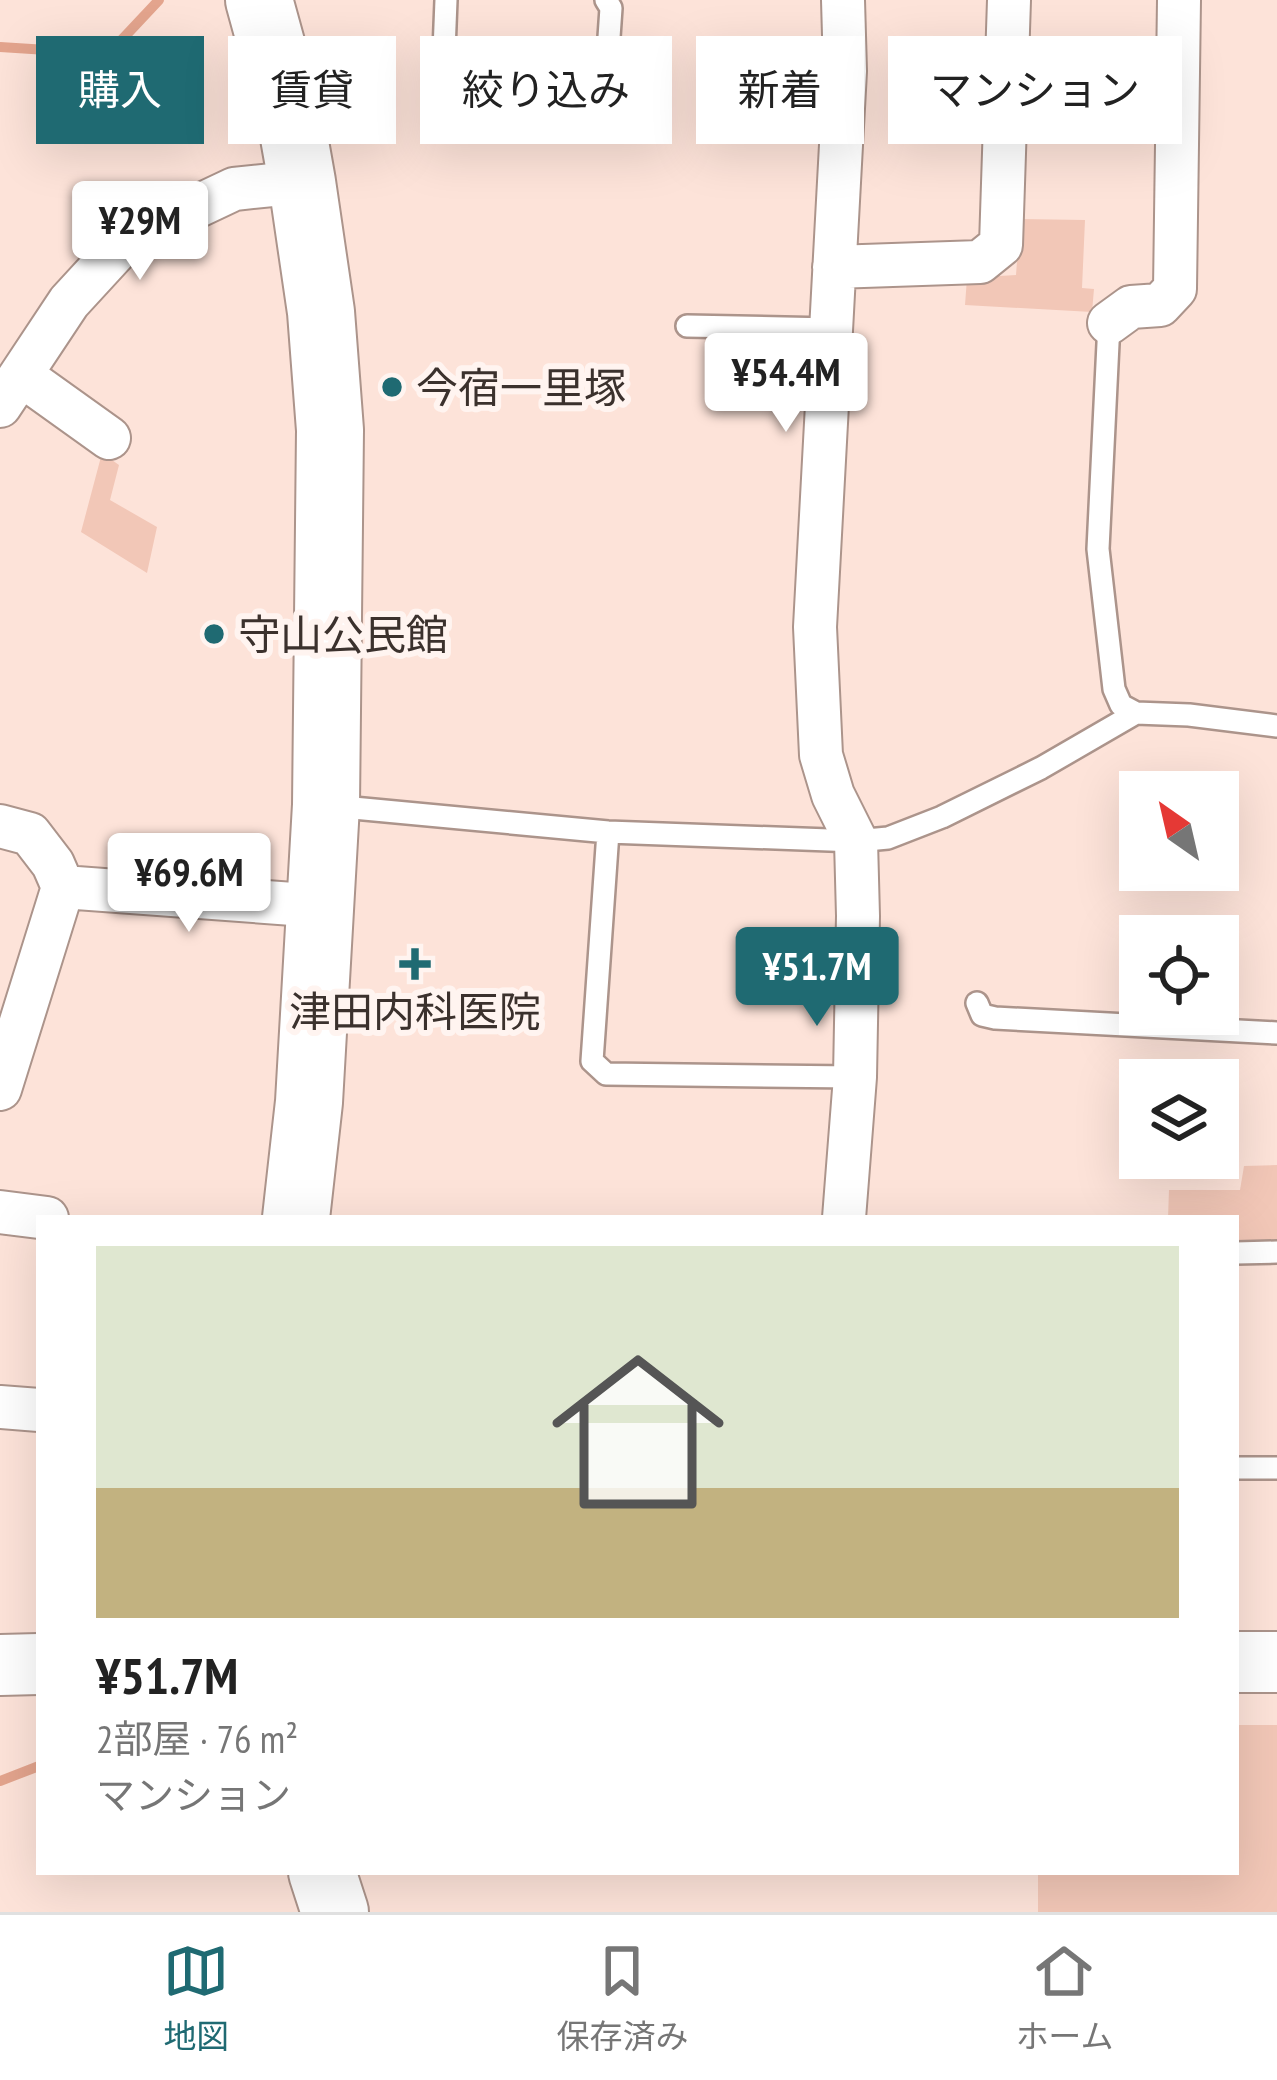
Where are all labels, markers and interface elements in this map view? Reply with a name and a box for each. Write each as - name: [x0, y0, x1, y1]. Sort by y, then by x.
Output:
- chip: 購入: [36, 36, 204, 144]
- chip: 賃貸: [228, 36, 396, 144]
- chip: 絞り込み: [420, 36, 672, 144]
- chip: 新着: [696, 36, 864, 144]
- chip: マンション: [888, 36, 1182, 144]
- pin: ¥29M: [69, 181, 211, 283]
- text: ¥29M: [99, 194, 181, 245]
- pin: ¥54.4M: [688, 333, 884, 435]
- text: ¥54.4M: [732, 346, 840, 397]
- place label: 今宿一里塚: [416, 360, 626, 415]
- marker: 今宿一里塚: [379, 374, 405, 400]
- place label: 守山公民館: [238, 607, 448, 662]
- marker: 守山公民館: [201, 621, 227, 647]
- north arrow: [1119, 771, 1239, 891]
- map controls: [1119, 771, 1239, 1179]
- pin: ¥69.6M: [91, 833, 287, 935]
- text: ¥69.6M: [135, 846, 243, 897]
- button: locate: [1119, 915, 1239, 1035]
- pin: ¥51.7M: [719, 927, 915, 1029]
- text: ¥51.7M: [763, 940, 871, 991]
- marker: 津田内科医院: [399, 948, 431, 980]
- place label: 津田内科医院: [289, 984, 541, 1039]
- button: layers: [1119, 1059, 1239, 1179]
- icon: home: [530, 1324, 746, 1540]
- text: ¥51.7M: [96, 1642, 238, 1708]
- text: 2部屋 · 76 m²: [96, 1713, 298, 1764]
- text: マンション: [96, 1769, 291, 1820]
- tab: 地図: [163, 1938, 229, 2058]
- tab: 保存済み: [556, 1938, 688, 2058]
- tab: ホーム: [1015, 1938, 1113, 2058]

